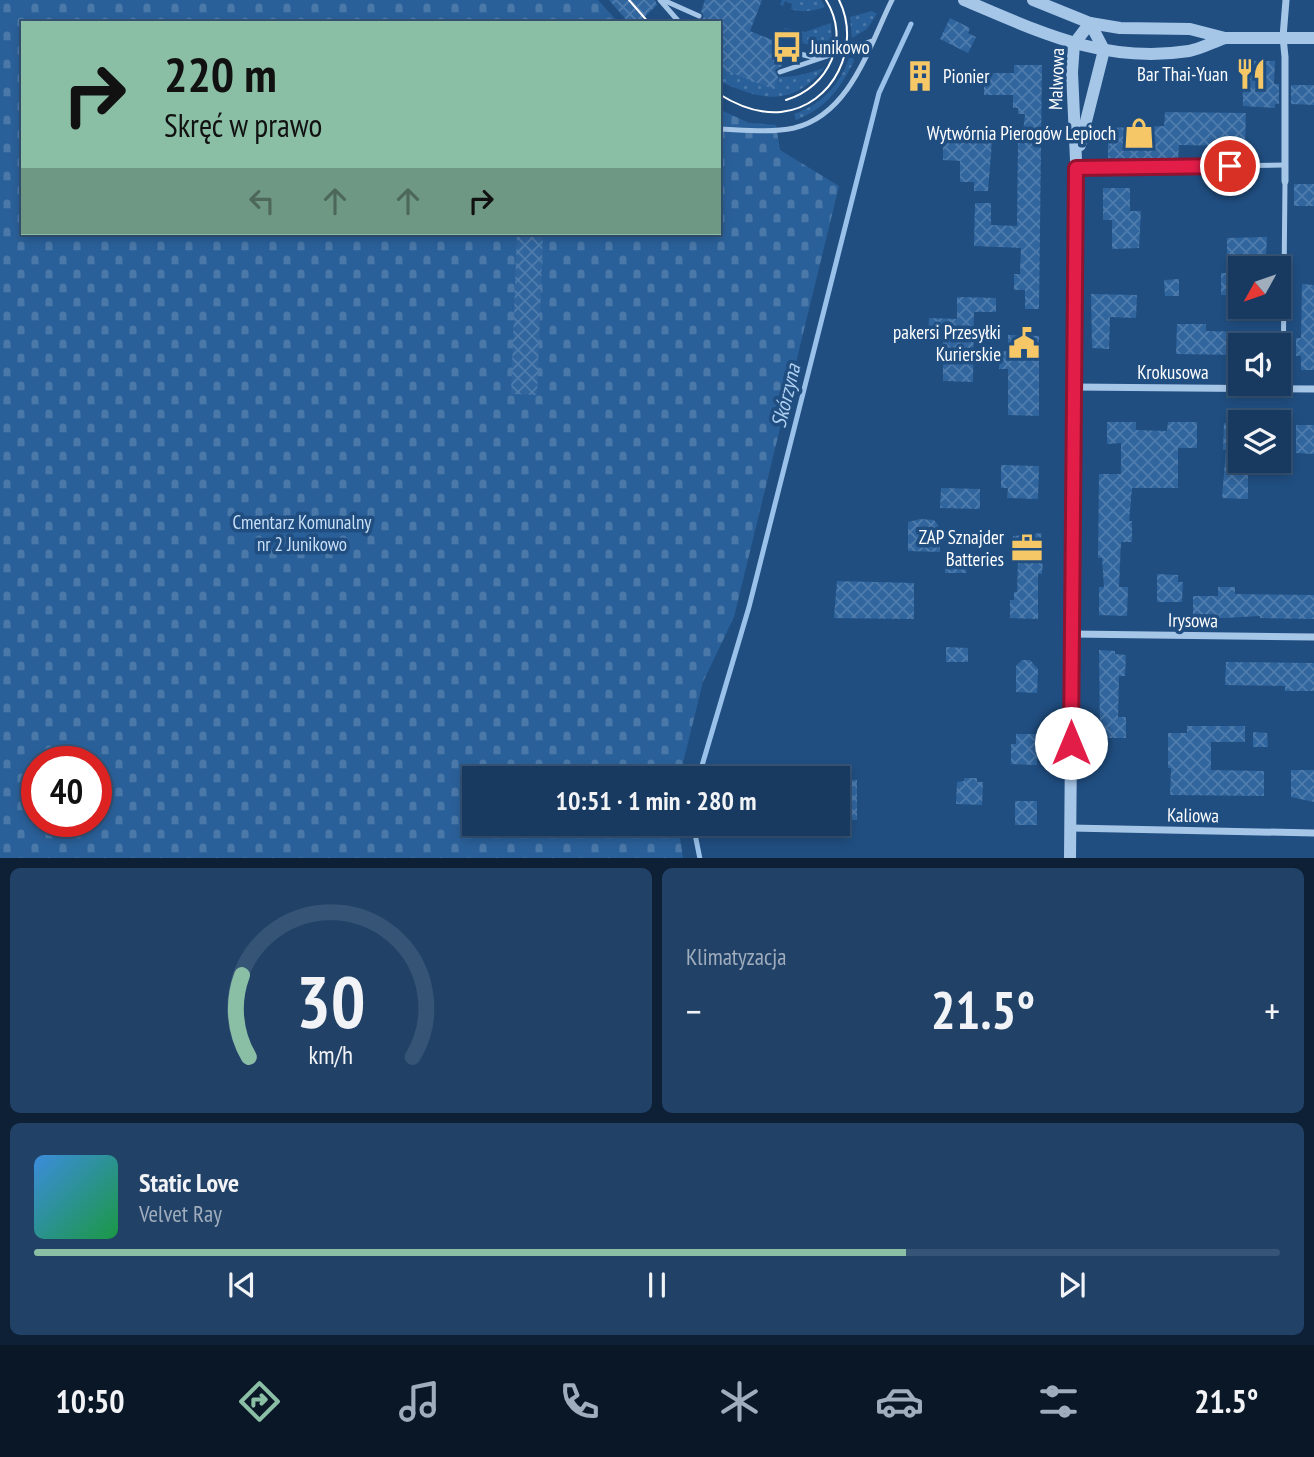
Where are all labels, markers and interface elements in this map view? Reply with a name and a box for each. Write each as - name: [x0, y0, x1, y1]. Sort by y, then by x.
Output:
- bus stop icon: Junikowo: [770, 30, 804, 64]
- place label: Junikowo: [809, 35, 870, 59]
- text: 220 m: [164, 42, 277, 106]
- street label: Malwowa: [1043, 48, 1069, 110]
- icon: right: [49, 49, 140, 140]
- restaurant icon: Bar Thai-Yuan: [1234, 57, 1268, 91]
- building icon: Pionier: [903, 59, 937, 93]
- place label: Bar Thai-Yuan: [1137, 62, 1228, 86]
- place label: Pionier: [943, 64, 990, 88]
- text: Skręć w prawo: [164, 104, 322, 146]
- shop icon: Wytwórnia Pierogów Lepioch: [1122, 116, 1156, 150]
- place label: Wytwórnia Pierogów Lepioch: [927, 121, 1116, 145]
- pin: [1200, 136, 1260, 196]
- icon: arrive: [1211, 147, 1249, 185]
- icon: left: [243, 182, 281, 220]
- icon: ahead: [316, 182, 354, 220]
- icon: ahead: [389, 182, 427, 220]
- icon: right: [462, 182, 500, 220]
- north arrow: [1228, 256, 1292, 318]
- map controls: [1228, 256, 1291, 473]
- place label: pakersi Przesyłki Kurierskie: [893, 320, 1001, 366]
- public building icon: pakersi Przesyłki Kurierskie: [1007, 326, 1041, 360]
- button: sound: [1228, 333, 1291, 396]
- water label: Skórzyna: [765, 360, 807, 431]
- street label: Krokusowa: [1137, 360, 1209, 384]
- button: layers: [1228, 410, 1291, 473]
- park label: Cmentarz Komunalny nr 2 Junikowo: [233, 510, 372, 556]
- place label: ZAP Sznajder Batteries: [919, 525, 1005, 571]
- office icon: ZAP Sznajder Batteries: [1010, 531, 1044, 565]
- street label: Irysowa: [1168, 608, 1218, 632]
- position arrow: [1034, 706, 1108, 780]
- speed limit sign: 40: [21, 746, 112, 837]
- text: 10:51 · 1 min · 280 m: [556, 784, 756, 817]
- street label: Kaliowa: [1167, 803, 1219, 827]
- text: Klimatyzacja: [686, 942, 786, 971]
- text: 30: [296, 953, 366, 1047]
- text: 21.5°: [931, 976, 1035, 1043]
- text: −: [686, 986, 702, 1035]
- text: +: [1264, 986, 1280, 1035]
- text: km/h: [309, 1038, 353, 1070]
- text: Static Love: [139, 1166, 239, 1199]
- text: Velvet Ray: [139, 1199, 222, 1228]
- icon: previous: [223, 1266, 261, 1304]
- icon: pause: [638, 1266, 676, 1304]
- icon: next: [1053, 1266, 1091, 1304]
- icon: directions: [235, 1377, 284, 1426]
- icon: music: [395, 1377, 444, 1426]
- icon: phone: [555, 1377, 604, 1426]
- icon: climate: [715, 1377, 764, 1426]
- icon: car: [875, 1377, 924, 1426]
- icon: filters: [1034, 1377, 1083, 1426]
- text: 10:50: [55, 1380, 125, 1422]
- text: 21.5°: [1194, 1380, 1259, 1422]

